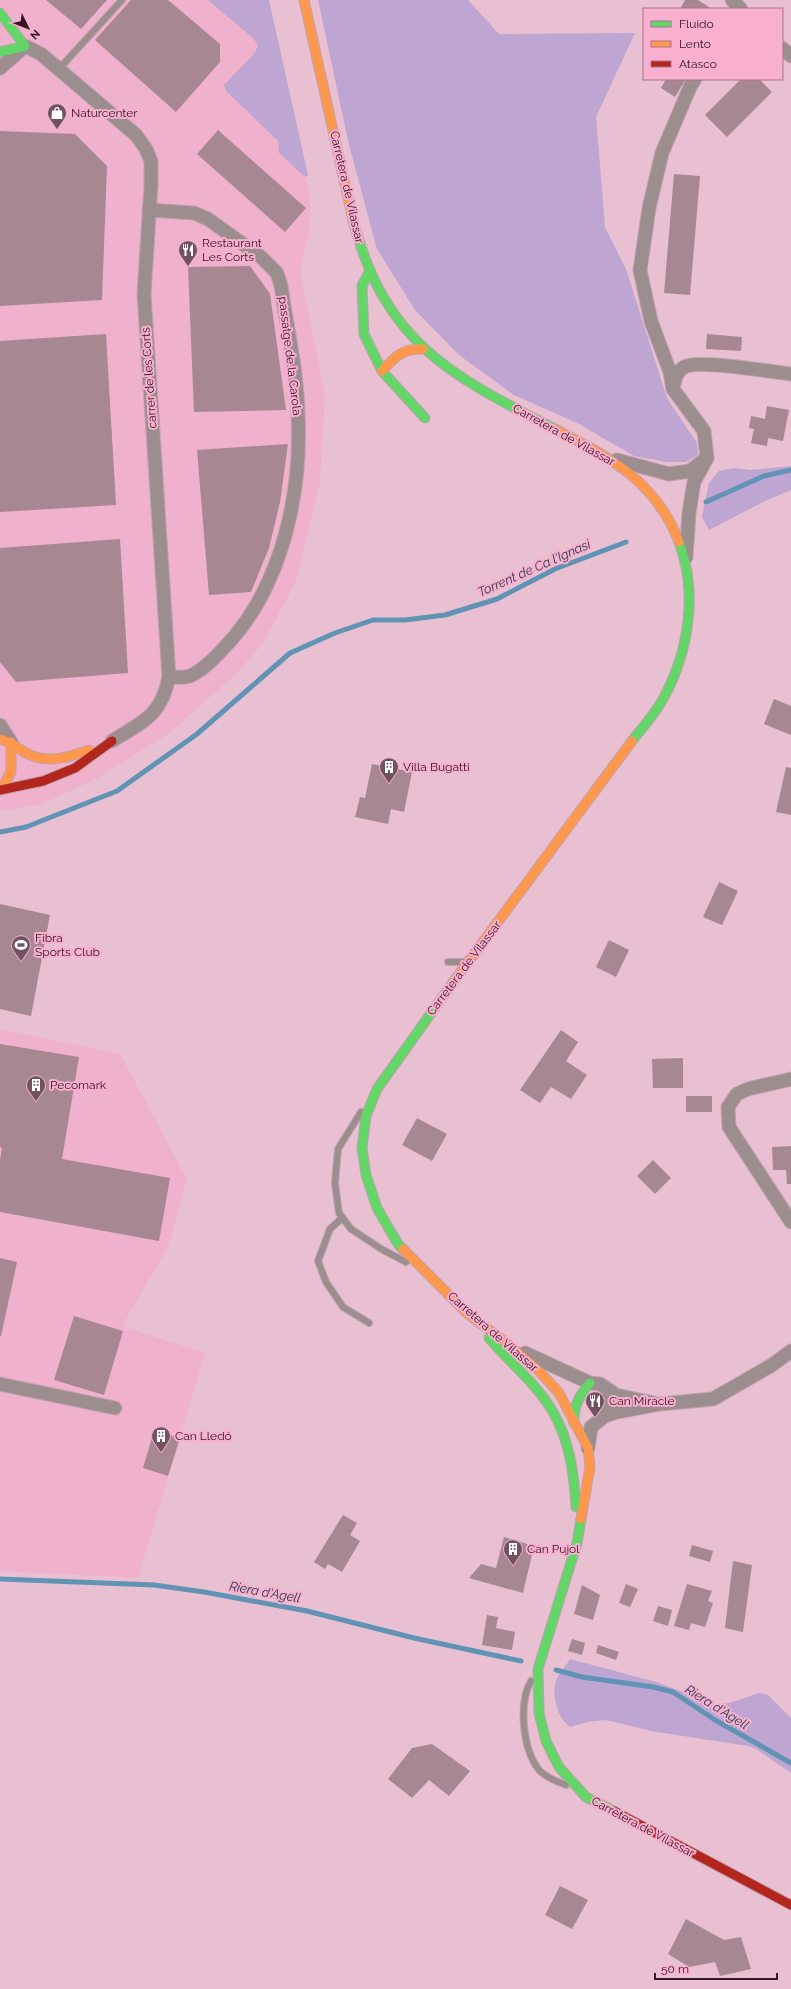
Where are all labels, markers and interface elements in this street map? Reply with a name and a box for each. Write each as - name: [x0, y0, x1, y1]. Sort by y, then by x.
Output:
- north arrow: [8, 8, 48, 48]
- legend: [643, 8, 783, 80]
- text: Fluido: [679, 17, 714, 31]
- text: N: [27, 27, 43, 42]
- text: Lento: [679, 37, 711, 51]
- text: Atasco: [679, 57, 717, 71]
- shop icon: Naturcenter: [46, 102, 68, 130]
- place label: Naturcenter: [71, 106, 138, 120]
- street label: Carretera de Vilassar: [327, 129, 367, 245]
- place label: Restaurant Les Corts: [202, 236, 262, 264]
- restaurant icon: Restaurant Les Corts: [177, 239, 199, 267]
- street label: passatge de la Carola: [276, 296, 304, 416]
- street label: carrer de les Corts: [138, 327, 160, 429]
- street label: Carretera de Vilassar: [510, 401, 618, 469]
- water label: Torrent de Ca l'Ignasi: [475, 536, 594, 600]
- building icon: Villa Bugatti: [378, 756, 400, 784]
- place label: Villa Bugatti: [403, 760, 470, 774]
- street label: Carretera de Vilassar: [424, 917, 505, 1018]
- place label: Fibra Sports Club: [35, 931, 100, 959]
- sports icon: Fibra Sports Club: [10, 934, 32, 962]
- building icon: Pecomark: [25, 1074, 47, 1102]
- place label: Pecomark: [50, 1078, 107, 1092]
- street label: Carretera de Vilassar: [445, 1289, 542, 1375]
- restaurant icon: Can Miracle: [584, 1390, 606, 1418]
- place label: Can Miracle: [609, 1394, 675, 1408]
- building icon: Can Lledó: [150, 1425, 172, 1453]
- place label: Can Lledó: [175, 1429, 232, 1443]
- building icon: Can Pujol: [502, 1538, 524, 1566]
- place label: Can Pujol: [527, 1542, 580, 1556]
- water label: Riera d'Agell: [228, 1578, 302, 1606]
- water label: Riera d'Agell: [682, 1681, 752, 1733]
- street label: Carretera de Vilassar: [589, 1794, 698, 1860]
- scale bar: [655, 1955, 777, 1981]
- text: 50 m: [661, 1962, 689, 1976]

